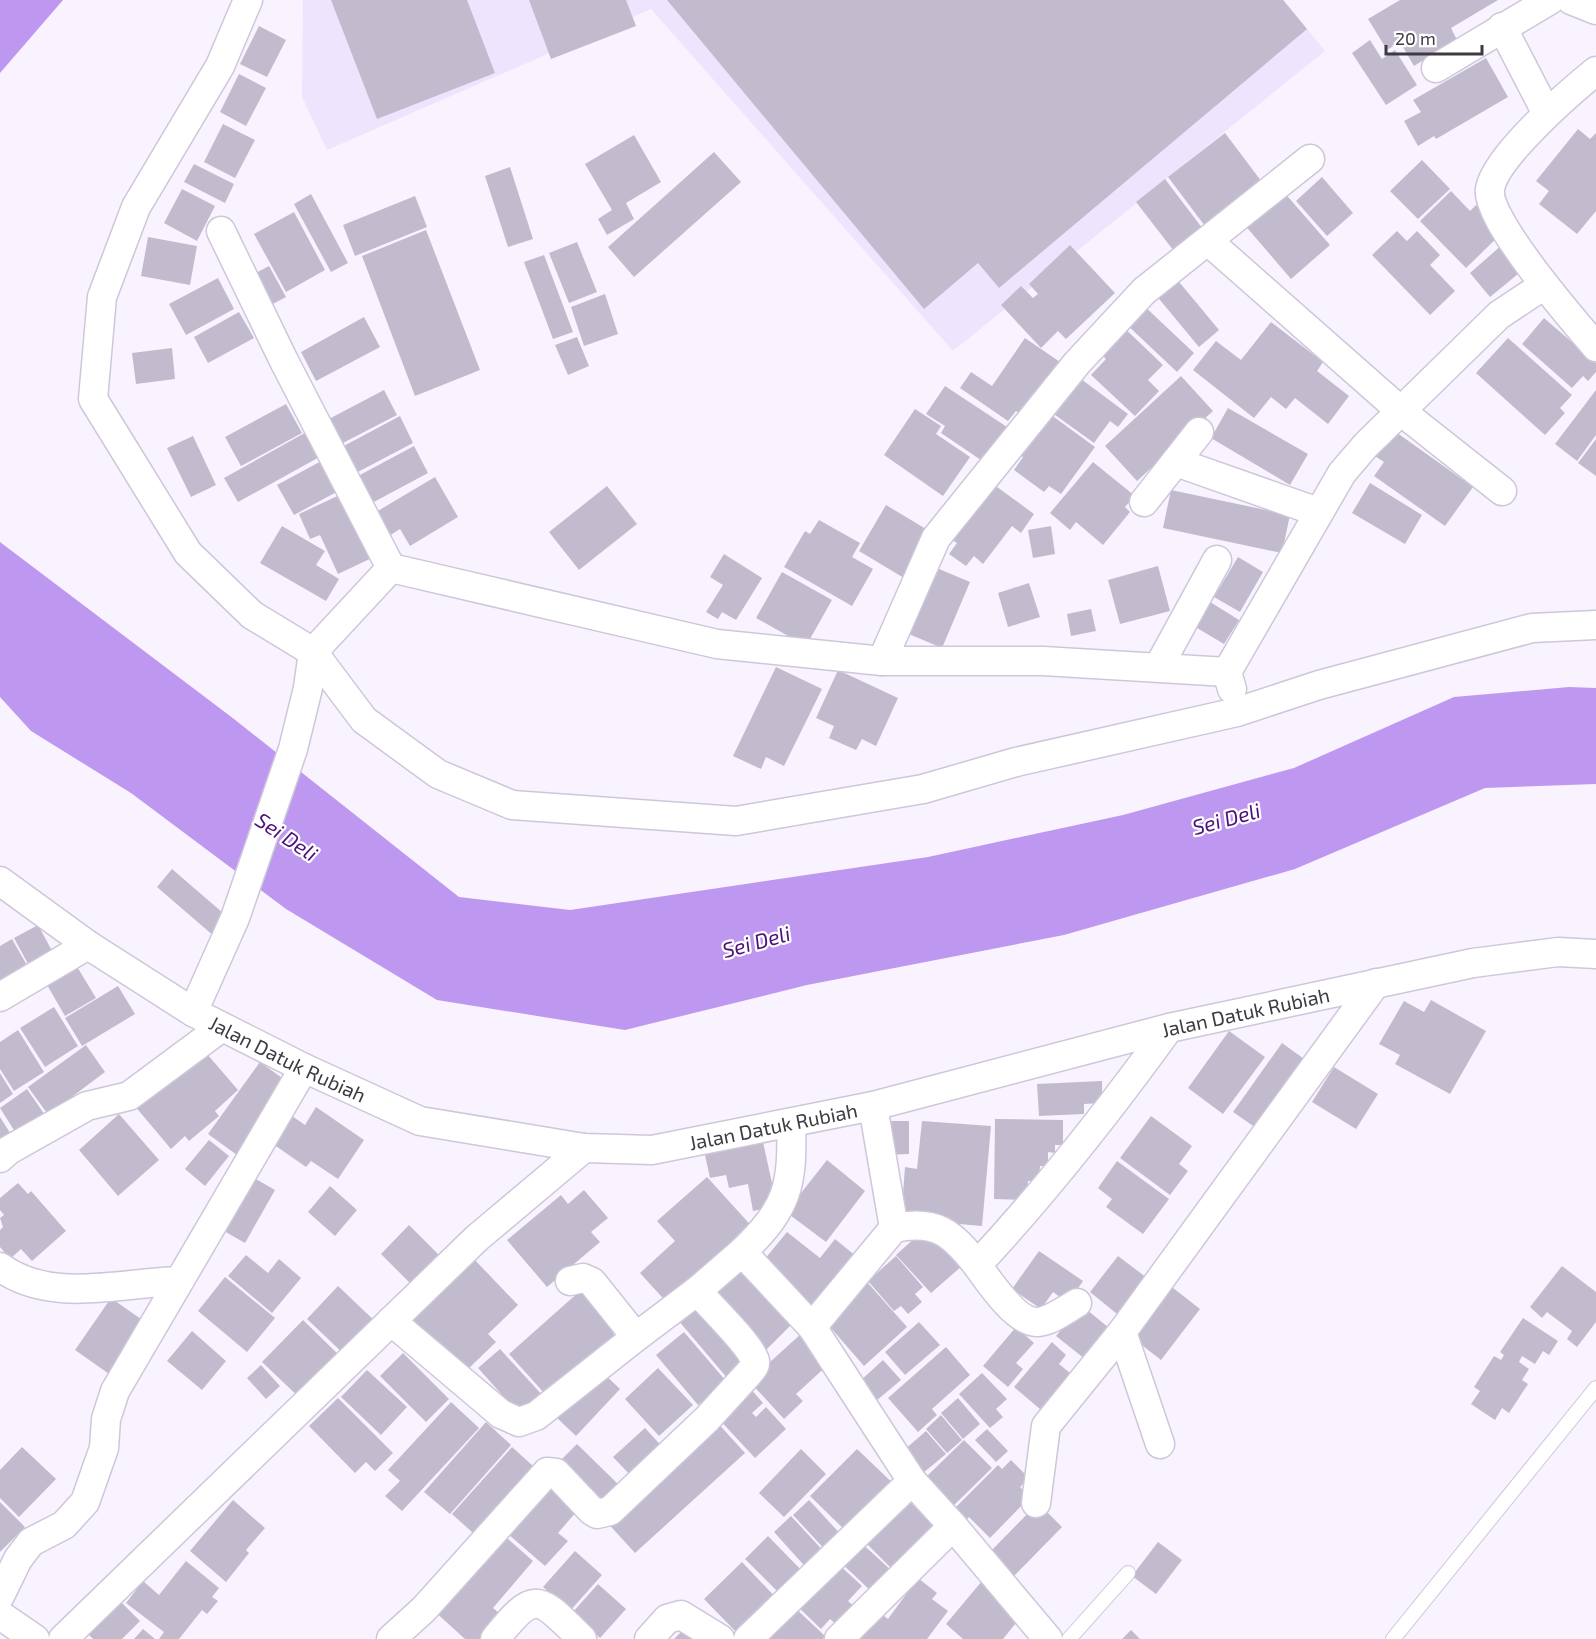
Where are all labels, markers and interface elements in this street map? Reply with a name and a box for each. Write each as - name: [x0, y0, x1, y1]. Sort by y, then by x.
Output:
- scale bar: [1386, 18, 1482, 56]
- text: 20 m: [1395, 27, 1436, 49]
- water label: Sei Deli: [1189, 797, 1263, 839]
- water label: Sei Deli: [251, 806, 323, 866]
- water label: Sei Deli: [719, 920, 793, 962]
- street label: Jalan Datuk Rubiah: [1159, 982, 1332, 1042]
- street label: Jalan Datuk Rubiah: [205, 1010, 370, 1107]
- street label: Jalan Datuk Rubiah: [687, 1097, 860, 1154]

